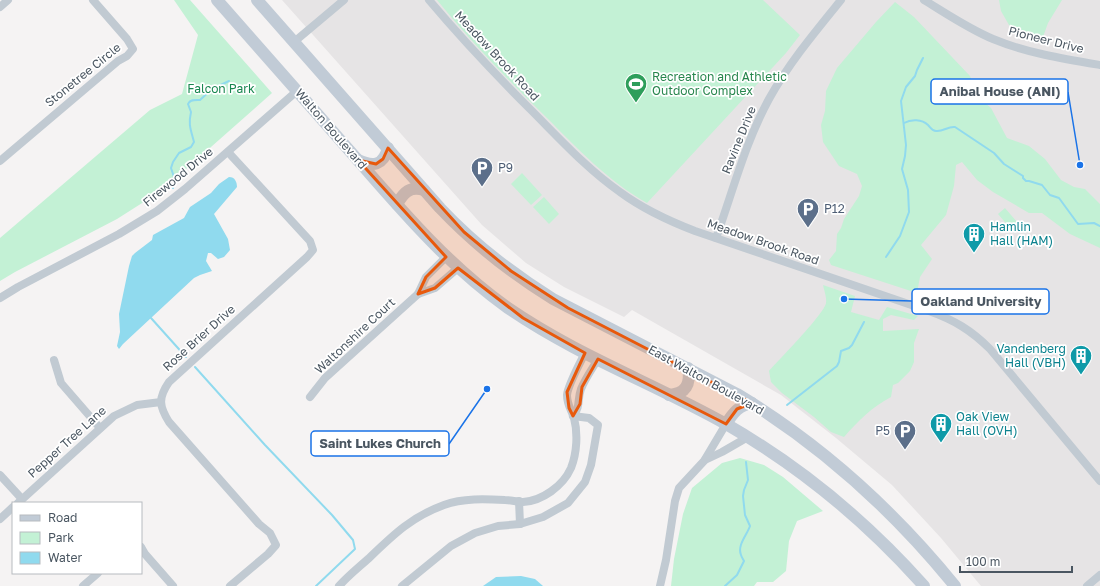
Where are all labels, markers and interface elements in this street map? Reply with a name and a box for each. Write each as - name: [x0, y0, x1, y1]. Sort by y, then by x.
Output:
- street label: Meadow Brook Road: [452, 8, 543, 104]
- street label: Pioneer Drive: [1007, 23, 1085, 56]
- street label: Stonetree Circle: [42, 39, 124, 110]
- place label: Recreation and Athletic Outdoor Complex: [652, 69, 787, 98]
- sports icon: Recreation and Athletic Outdoor Complex: [623, 71, 649, 104]
- callout: Anibal House (ANI): [931, 79, 1068, 104]
- park label: Falcon Park: [187, 81, 255, 96]
- text: Anibal House (ANI): [940, 83, 1060, 99]
- street label: Walton Boulevard: [292, 85, 370, 172]
- street label: Ravine Drive: [718, 104, 759, 176]
- street label: Firewood Drive: [140, 144, 216, 209]
- parking icon: P9: [469, 155, 495, 188]
- place label: P9: [498, 160, 513, 175]
- parking icon: P12: [795, 196, 821, 229]
- place label: P12: [824, 201, 845, 216]
- street label: Meadow Brook Road: [705, 215, 821, 268]
- place label: Hamlin Hall (HAM): [990, 219, 1053, 248]
- building icon: Hamlin Hall (HAM): [961, 221, 987, 254]
- callout: Oakland University: [912, 289, 1049, 314]
- text: Oakland University: [920, 293, 1042, 309]
- street label: Waltonshire Court: [311, 294, 398, 377]
- street label: Rose Brier Drive: [160, 301, 238, 374]
- street label: East Walton Boulevard: [646, 341, 767, 418]
- place label: Vandenberg Hall (VBH): [997, 341, 1066, 370]
- building icon: Vandenberg Hall (VBH): [1068, 343, 1094, 376]
- street label: Pepper Tree Lane: [24, 403, 109, 481]
- place label: Oak View Hall (OVH): [956, 409, 1018, 438]
- building icon: Oak View Hall (OVH): [928, 411, 954, 444]
- parking icon: P5: [892, 418, 918, 451]
- place label: P5: [875, 423, 890, 438]
- callout: Saint Lukes Church: [311, 431, 449, 456]
- text: Saint Lukes Church: [319, 435, 441, 451]
- legend: [12, 502, 142, 574]
- text: Road: [48, 510, 77, 525]
- text: Park: [48, 530, 74, 545]
- scale bar: [960, 548, 1072, 574]
- text: Water: [48, 550, 82, 565]
- text: 100 m: [966, 554, 1000, 569]

